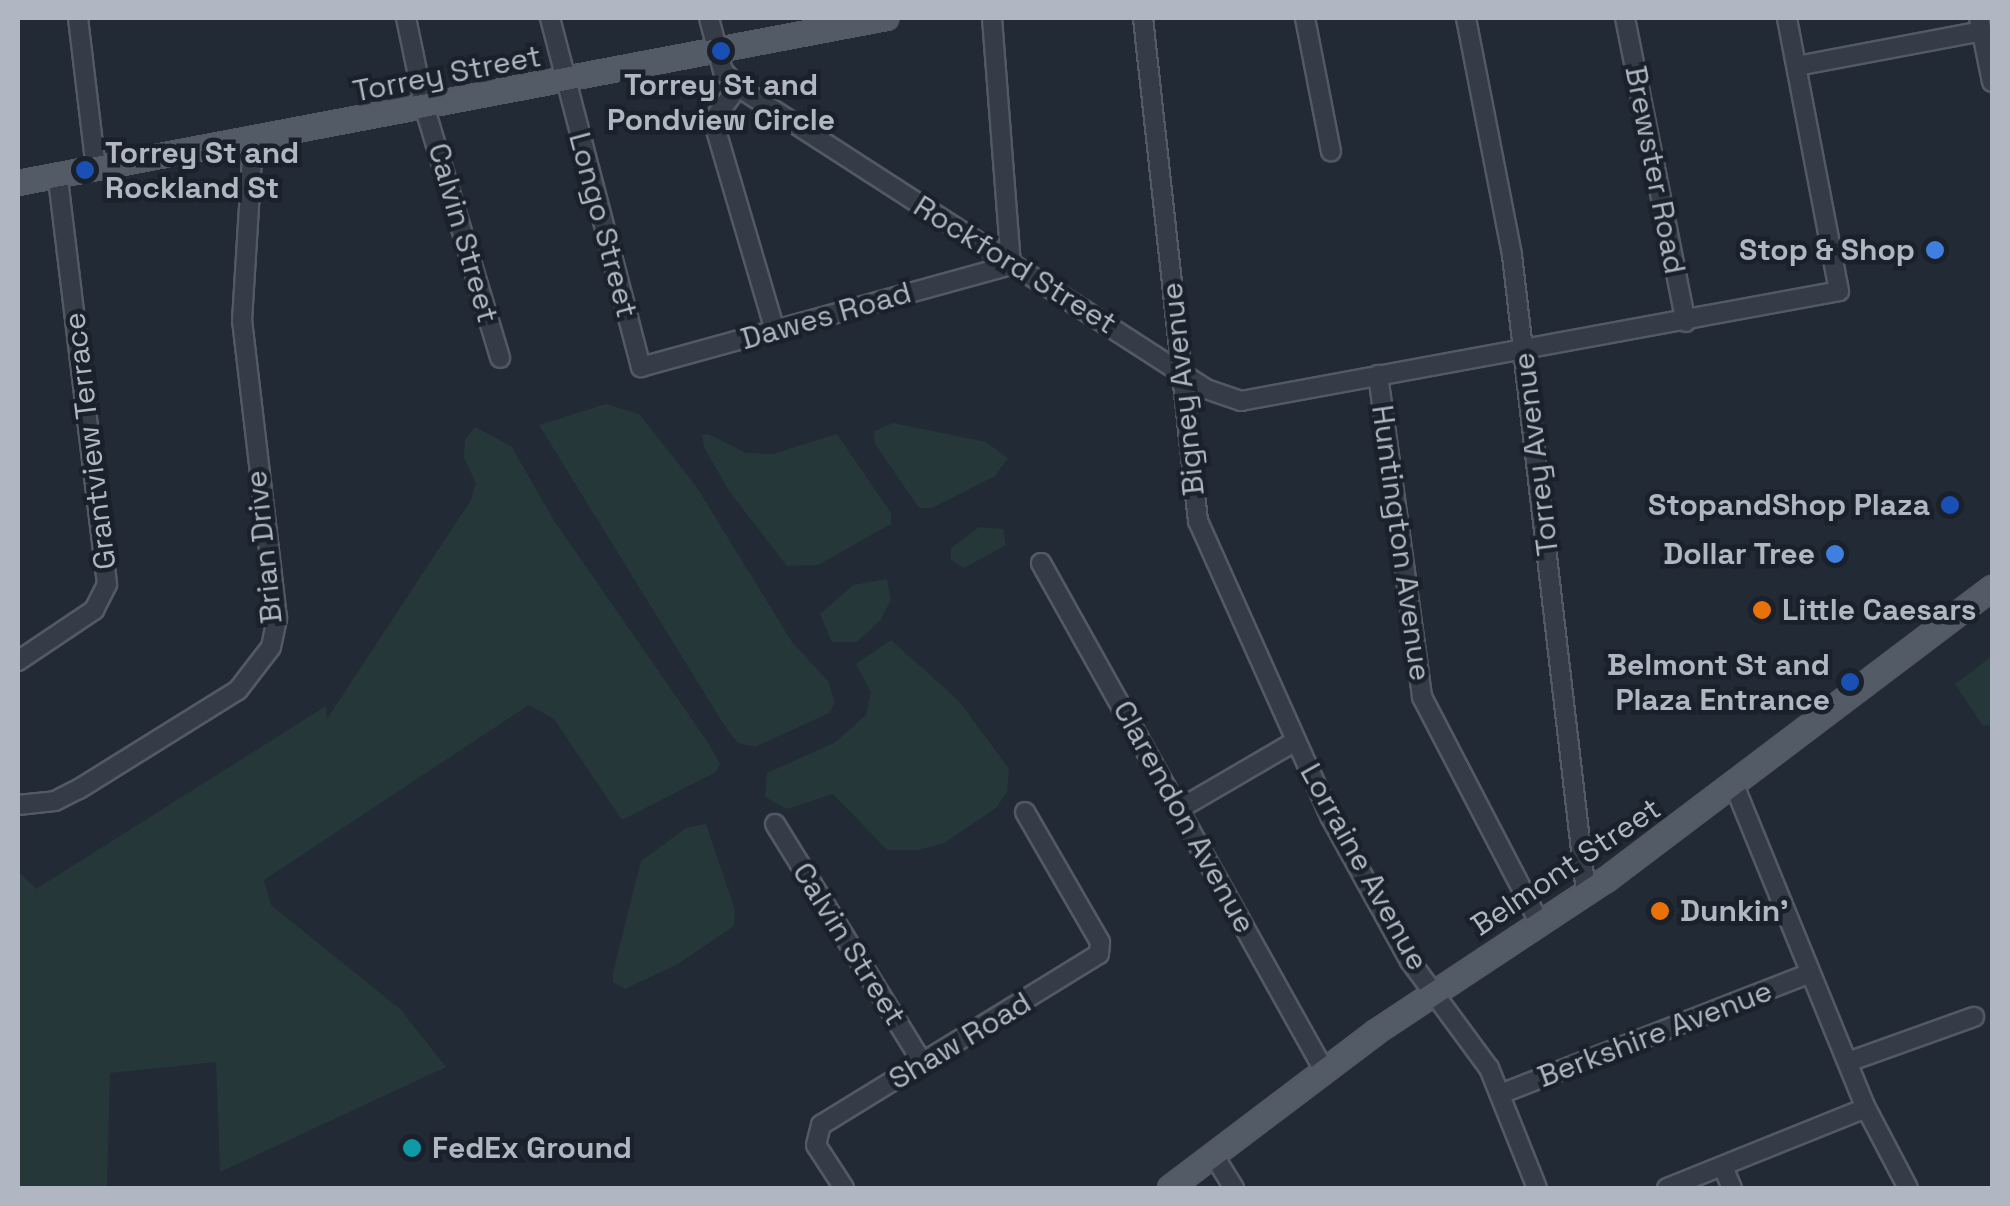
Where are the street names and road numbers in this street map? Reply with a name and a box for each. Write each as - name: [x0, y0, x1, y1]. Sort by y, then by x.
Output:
- street label: Torrey Street: [350, 38, 544, 110]
- street label: Brewster Road: [1617, 63, 1693, 277]
- street label: Longo Street: [561, 128, 645, 322]
- street label: Calvin Street: [420, 139, 506, 327]
- street label: Rockford Street: [907, 188, 1123, 342]
- street label: Dawes Road: [737, 275, 915, 357]
- street label: Bigney Avenue: [1154, 280, 1212, 498]
- street label: Grantview Terrace: [56, 310, 124, 572]
- street label: Torrey Avenue: [1506, 350, 1566, 558]
- street label: Huntington Avenue: [1364, 403, 1438, 683]
- street label: Brian Drive: [238, 469, 290, 625]
- street label: Clarendon Avenue: [1105, 694, 1263, 940]
- street label: Lorraine Avenue: [1292, 757, 1436, 977]
- street label: Belmont Street: [1465, 790, 1667, 944]
- street label: Calvin Street: [785, 856, 913, 1032]
- street label: Berkshire Avenue: [1533, 973, 1777, 1095]
- street label: Shaw Road: [883, 985, 1037, 1097]

